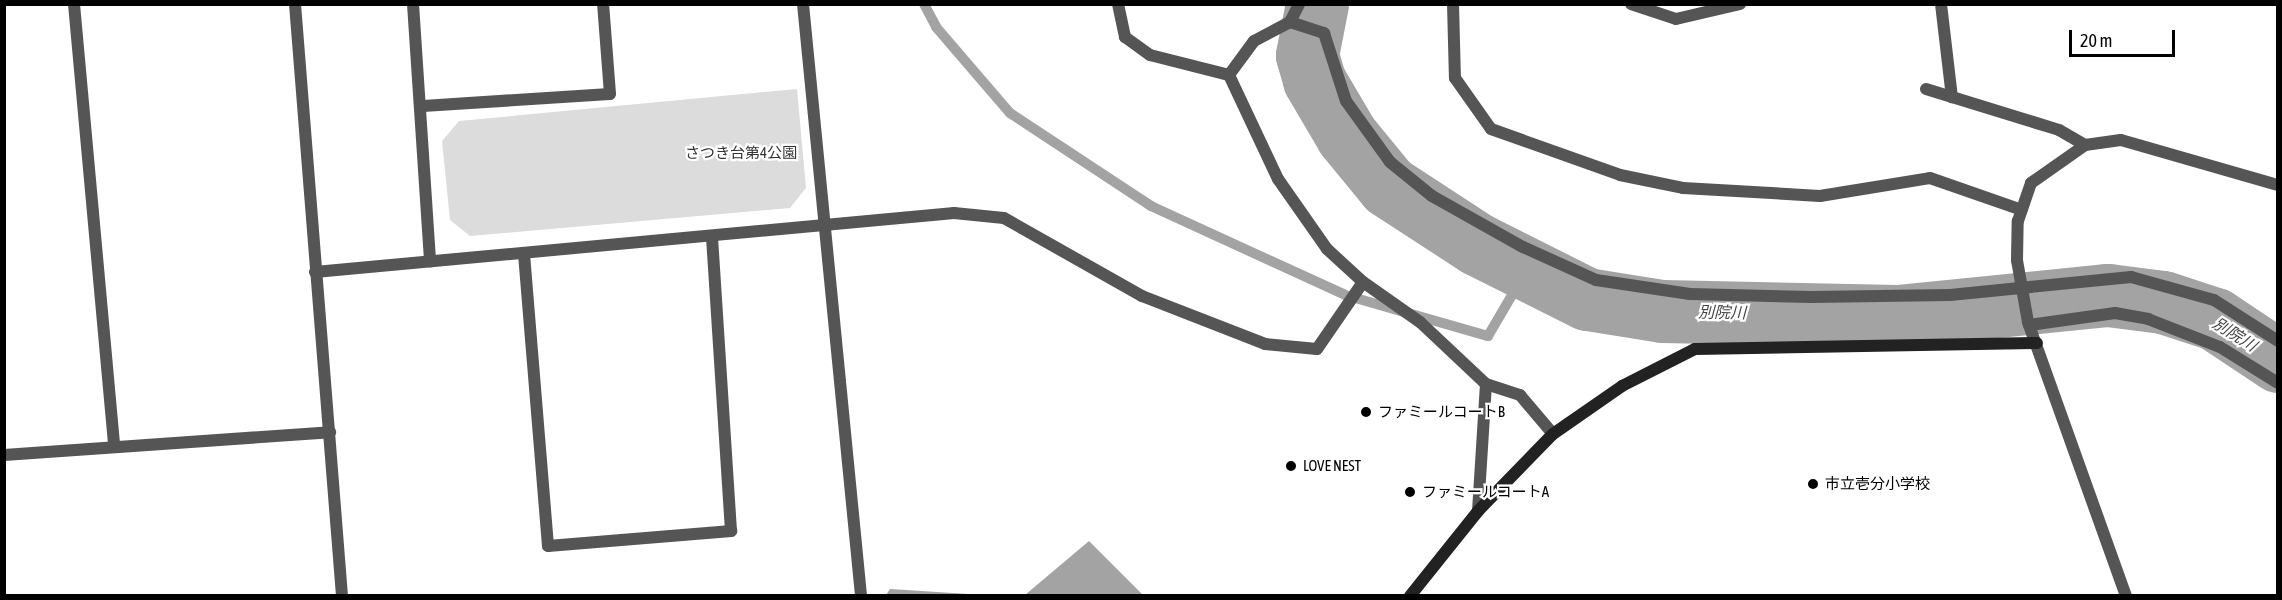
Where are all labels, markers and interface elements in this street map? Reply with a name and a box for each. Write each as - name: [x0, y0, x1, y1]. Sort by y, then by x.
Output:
- scale bar: [2072, 18, 2178, 56]
- text: 20 m: [2080, 30, 2112, 51]
- park label: さつき台第4公園: [685, 144, 797, 162]
- water label: 別院川: [1698, 302, 1746, 322]
- water label: 別院川: [2210, 313, 2260, 355]
- place label: ファミールコートB: [1378, 403, 1505, 421]
- marker: ファミールコートB: [1359, 405, 1373, 419]
- place label: LOVE NEST: [1303, 457, 1361, 475]
- marker: LOVE NEST: [1284, 459, 1298, 473]
- place label: 市立壱分小学校: [1825, 475, 1930, 493]
- marker: 市立壱分小学校: [1806, 477, 1820, 491]
- place label: ファミールコートA: [1422, 483, 1549, 501]
- marker: ファミールコートA: [1403, 485, 1417, 499]

